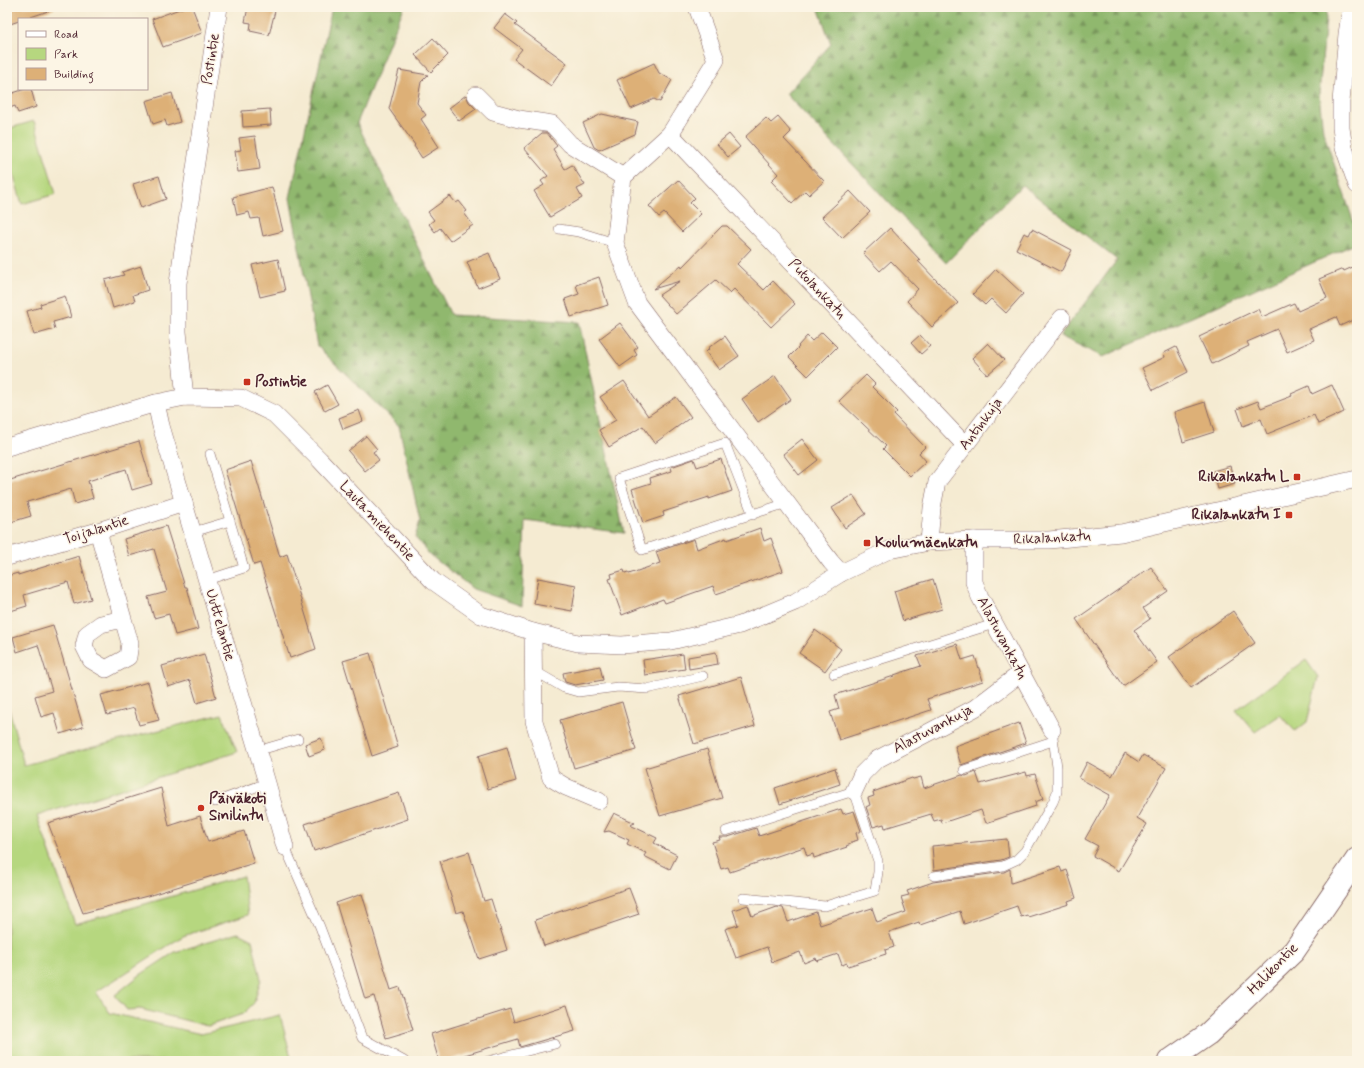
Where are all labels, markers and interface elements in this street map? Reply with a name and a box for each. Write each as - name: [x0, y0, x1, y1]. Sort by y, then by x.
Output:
- legend: [18, 18, 148, 90]
- text: Road: [54, 27, 78, 43]
- street label: Postintie: [197, 32, 225, 86]
- text: Park: [54, 47, 78, 63]
- text: Building: [54, 67, 94, 84]
- street label: Putolankatu: [784, 254, 851, 324]
- place label: Postintie: [255, 372, 308, 392]
- marker: Postintie: [242, 377, 252, 387]
- street label: Antinkuja: [955, 394, 1007, 454]
- place label: Rikalankatu L: [1198, 467, 1290, 487]
- marker: Rikalankatu L: [1292, 472, 1302, 482]
- street label: Lautamiehentie: [335, 477, 419, 565]
- place label: Rikalankatu I: [1192, 505, 1281, 525]
- street label: Toijalantie: [61, 510, 131, 550]
- marker: Rikalankatu I: [1284, 510, 1294, 520]
- street label: Rikalankatu: [1013, 526, 1092, 550]
- place label: Koulumäenkatu: [875, 533, 978, 553]
- marker: Koulumäenkatu: [862, 538, 872, 548]
- street label: Uuttelantie: [200, 587, 240, 663]
- street label: Alastuvankatu: [972, 593, 1032, 683]
- street label: Alastuvankuja: [889, 699, 977, 759]
- place label: Päiväkoti Sinilintu: [209, 789, 266, 826]
- marker: Päiväkoti Sinilintu: [196, 803, 206, 813]
- street label: Halikontie: [1243, 939, 1303, 999]

